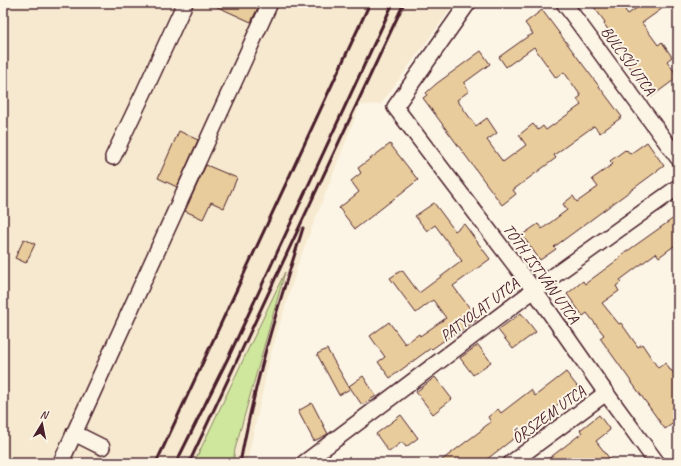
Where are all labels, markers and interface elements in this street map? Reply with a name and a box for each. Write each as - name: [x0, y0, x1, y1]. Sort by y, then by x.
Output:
- street label: BULCSÚ UTCA: [597, 22, 660, 100]
- street label: TÓTH ISTVÁN UTCA: [498, 220, 585, 328]
- street label: PATYOLAT UTCA: [436, 273, 524, 346]
- street label: ŐRSZEM UTCA: [508, 381, 590, 448]
- north arrow: [22, 404, 62, 444]
- text: N: [39, 407, 50, 422]

